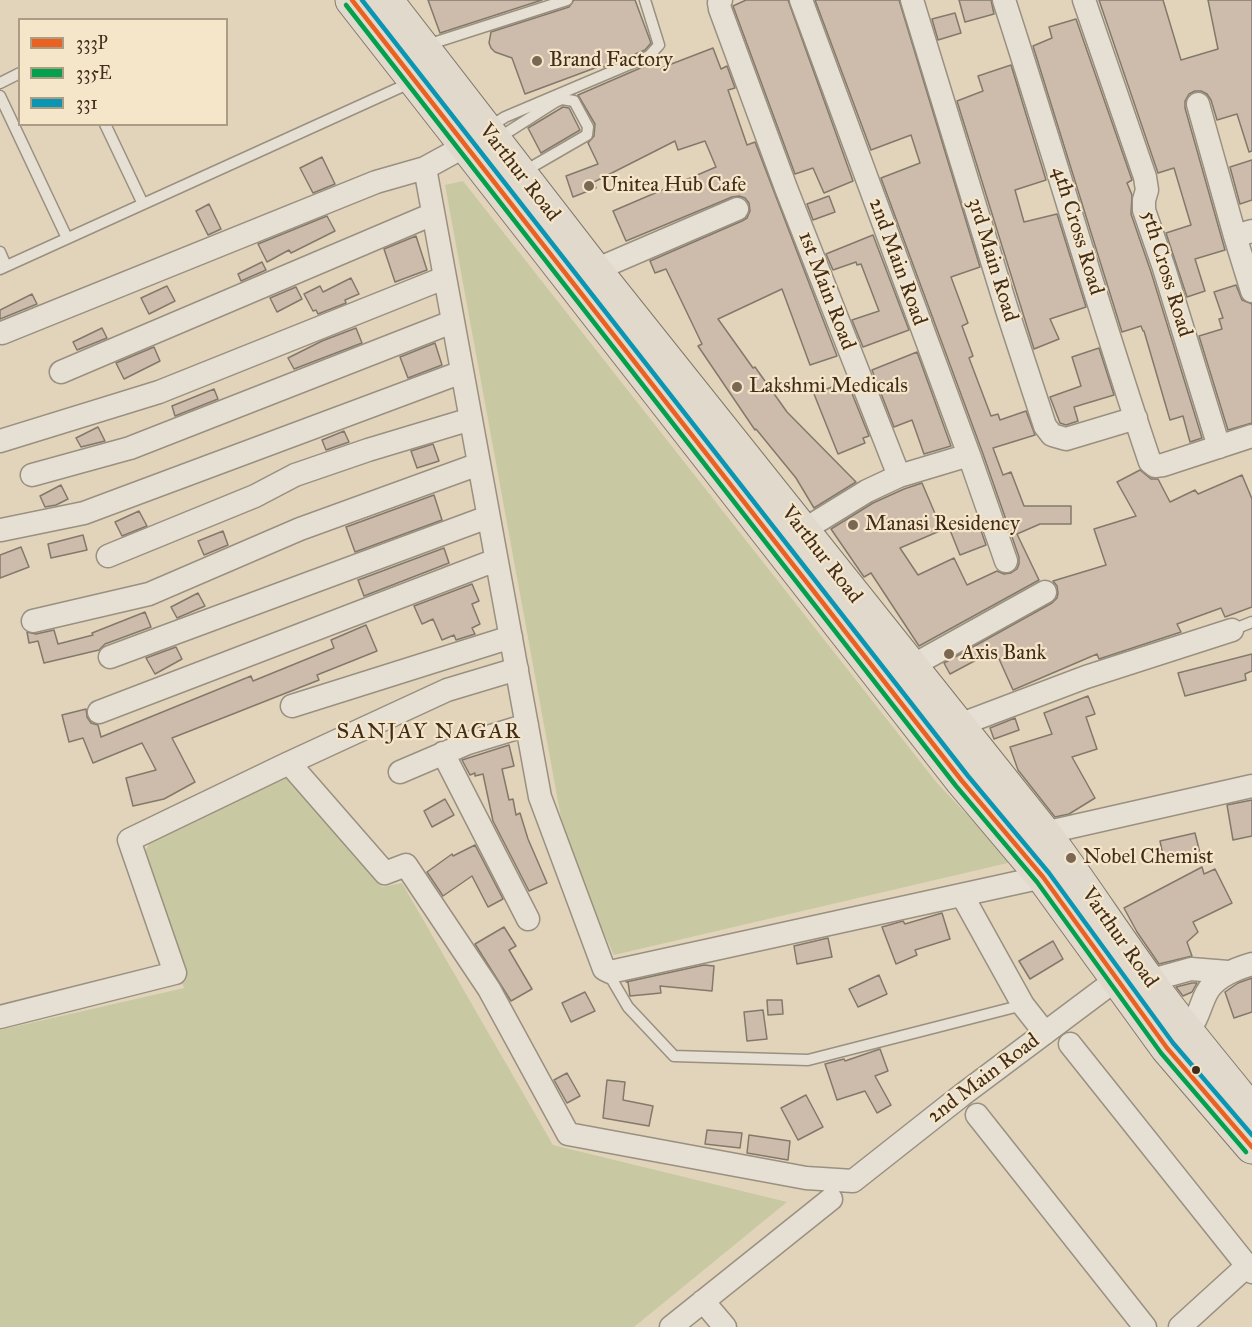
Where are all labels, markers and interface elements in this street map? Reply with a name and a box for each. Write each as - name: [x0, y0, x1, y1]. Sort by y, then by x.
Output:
- legend: [18, 18, 228, 126]
- text: 333P: [76, 32, 108, 54]
- place label: Brand Factory: [549, 48, 673, 74]
- marker: Brand Factory: [530, 54, 544, 68]
- text: 335E: [76, 62, 112, 84]
- text: 331: [76, 92, 98, 114]
- street label: Varthur Road: [473, 119, 565, 227]
- street label: 4th Cross Road: [1046, 164, 1108, 298]
- place label: Unitea Hub Cafe: [601, 173, 746, 199]
- marker: Unitea Hub Cafe: [582, 179, 596, 193]
- street label: 2nd Main Road: [862, 195, 932, 329]
- street label: 3rd Main Road: [961, 195, 1023, 325]
- street label: 5th Cross Road: [1135, 208, 1197, 340]
- street label: 1st Main Road: [792, 228, 860, 354]
- place label: Lakshmi Medicals: [749, 374, 908, 400]
- marker: Lakshmi Medicals: [730, 380, 744, 394]
- street label: Varthur Road: [775, 501, 867, 609]
- place label: Manasi Residency: [865, 512, 1020, 538]
- marker: Manasi Residency: [846, 518, 860, 532]
- place label: Axis Bank: [961, 641, 1046, 667]
- marker: Axis Bank: [942, 647, 956, 661]
- district label: SANJAY NAGAR: [337, 720, 521, 746]
- place label: Nobel Chemist: [1083, 845, 1214, 871]
- marker: Nobel Chemist: [1064, 851, 1078, 865]
- street label: Varthur Road: [1075, 883, 1163, 993]
- street label: 2nd Main Road: [923, 1029, 1045, 1129]
- unlabelled marker: [1190, 1064, 1202, 1076]

